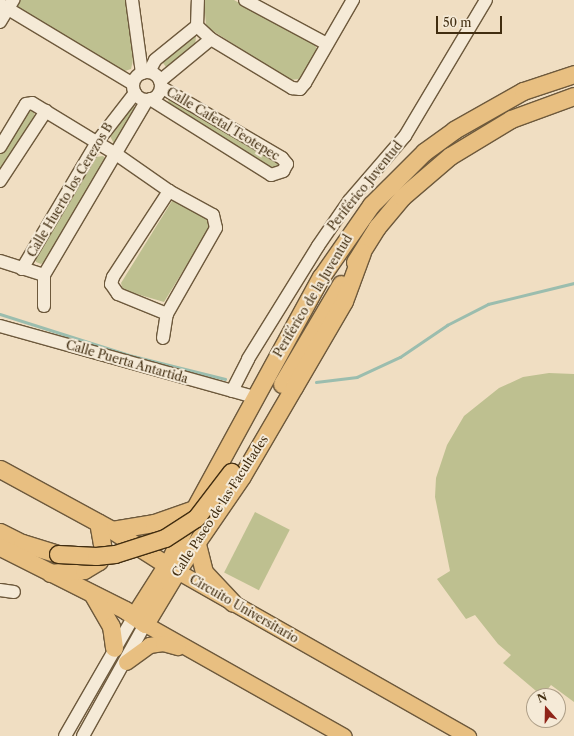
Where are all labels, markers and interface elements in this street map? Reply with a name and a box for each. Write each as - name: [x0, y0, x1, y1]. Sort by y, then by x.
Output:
- scale bar: [438, 8, 504, 34]
- text: 50 m: [443, 15, 472, 30]
- street label: Calle Cafetal Teotepec: [164, 84, 282, 164]
- street label: Calle Huerto los Cerezos B: [24, 120, 116, 260]
- street label: Periférico Juventud: [325, 139, 405, 233]
- street label: Periférico de la Juventud: [271, 232, 355, 360]
- street label: Calle Puerta Antartida: [64, 338, 190, 386]
- street label: Calle Paseo de las Facultades: [169, 433, 271, 579]
- street label: Circuito Universitario: [187, 572, 301, 646]
- north arrow: [526, 688, 566, 728]
- text: N: [535, 689, 549, 706]

